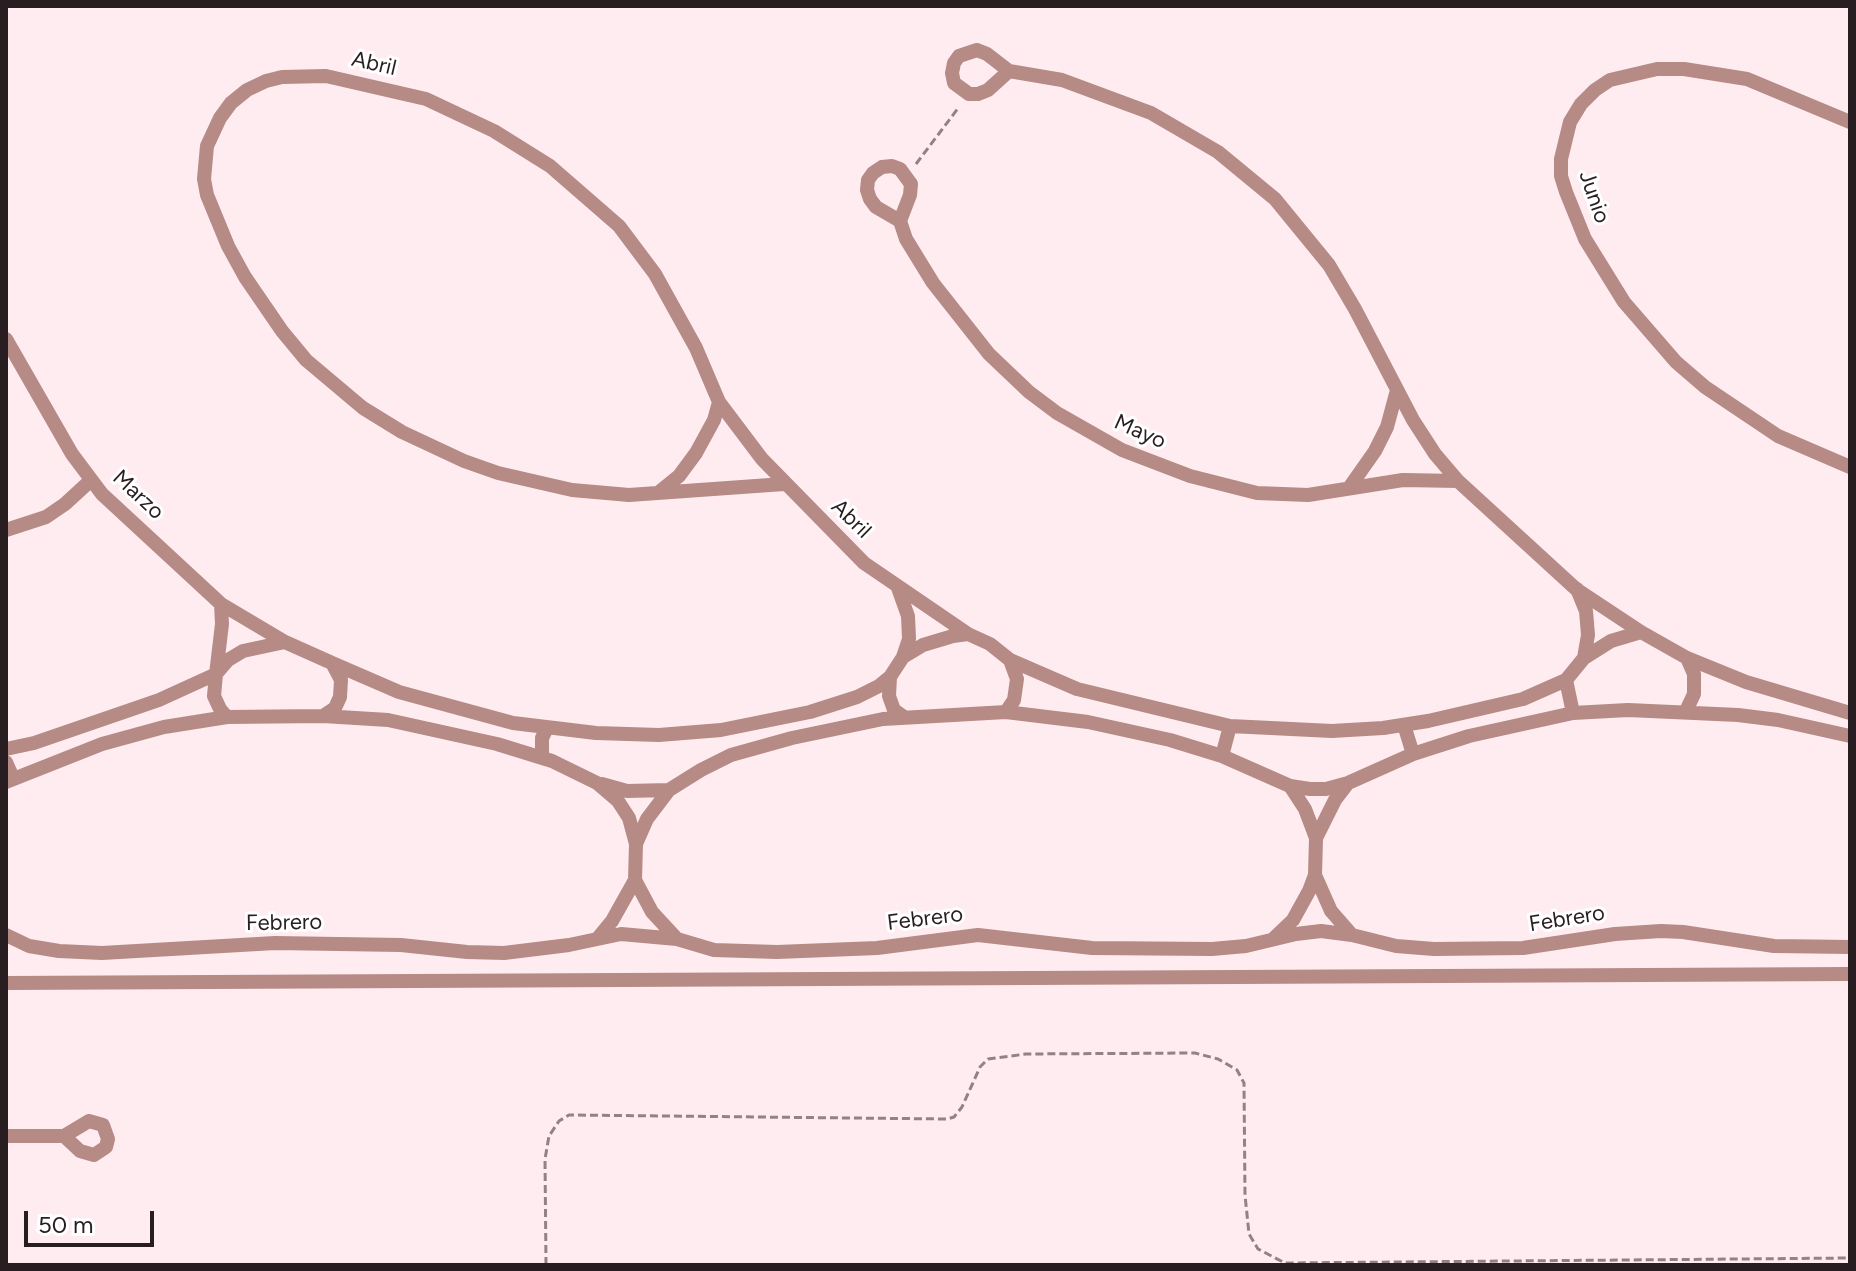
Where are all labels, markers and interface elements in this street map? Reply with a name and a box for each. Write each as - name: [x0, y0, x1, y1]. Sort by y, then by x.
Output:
- street label: Abril: [349, 46, 399, 82]
- street label: Junio: [1573, 167, 1615, 227]
- street label: Mayo: [1110, 409, 1170, 455]
- street label: Marzo: [107, 465, 169, 525]
- street label: Abril: [826, 494, 876, 544]
- street label: Febrero: [1527, 900, 1607, 938]
- street label: Febrero: [885, 901, 965, 937]
- street label: Febrero: [246, 909, 322, 937]
- scale bar: [28, 1195, 158, 1245]
- text: 50 m: [38, 1210, 94, 1239]

